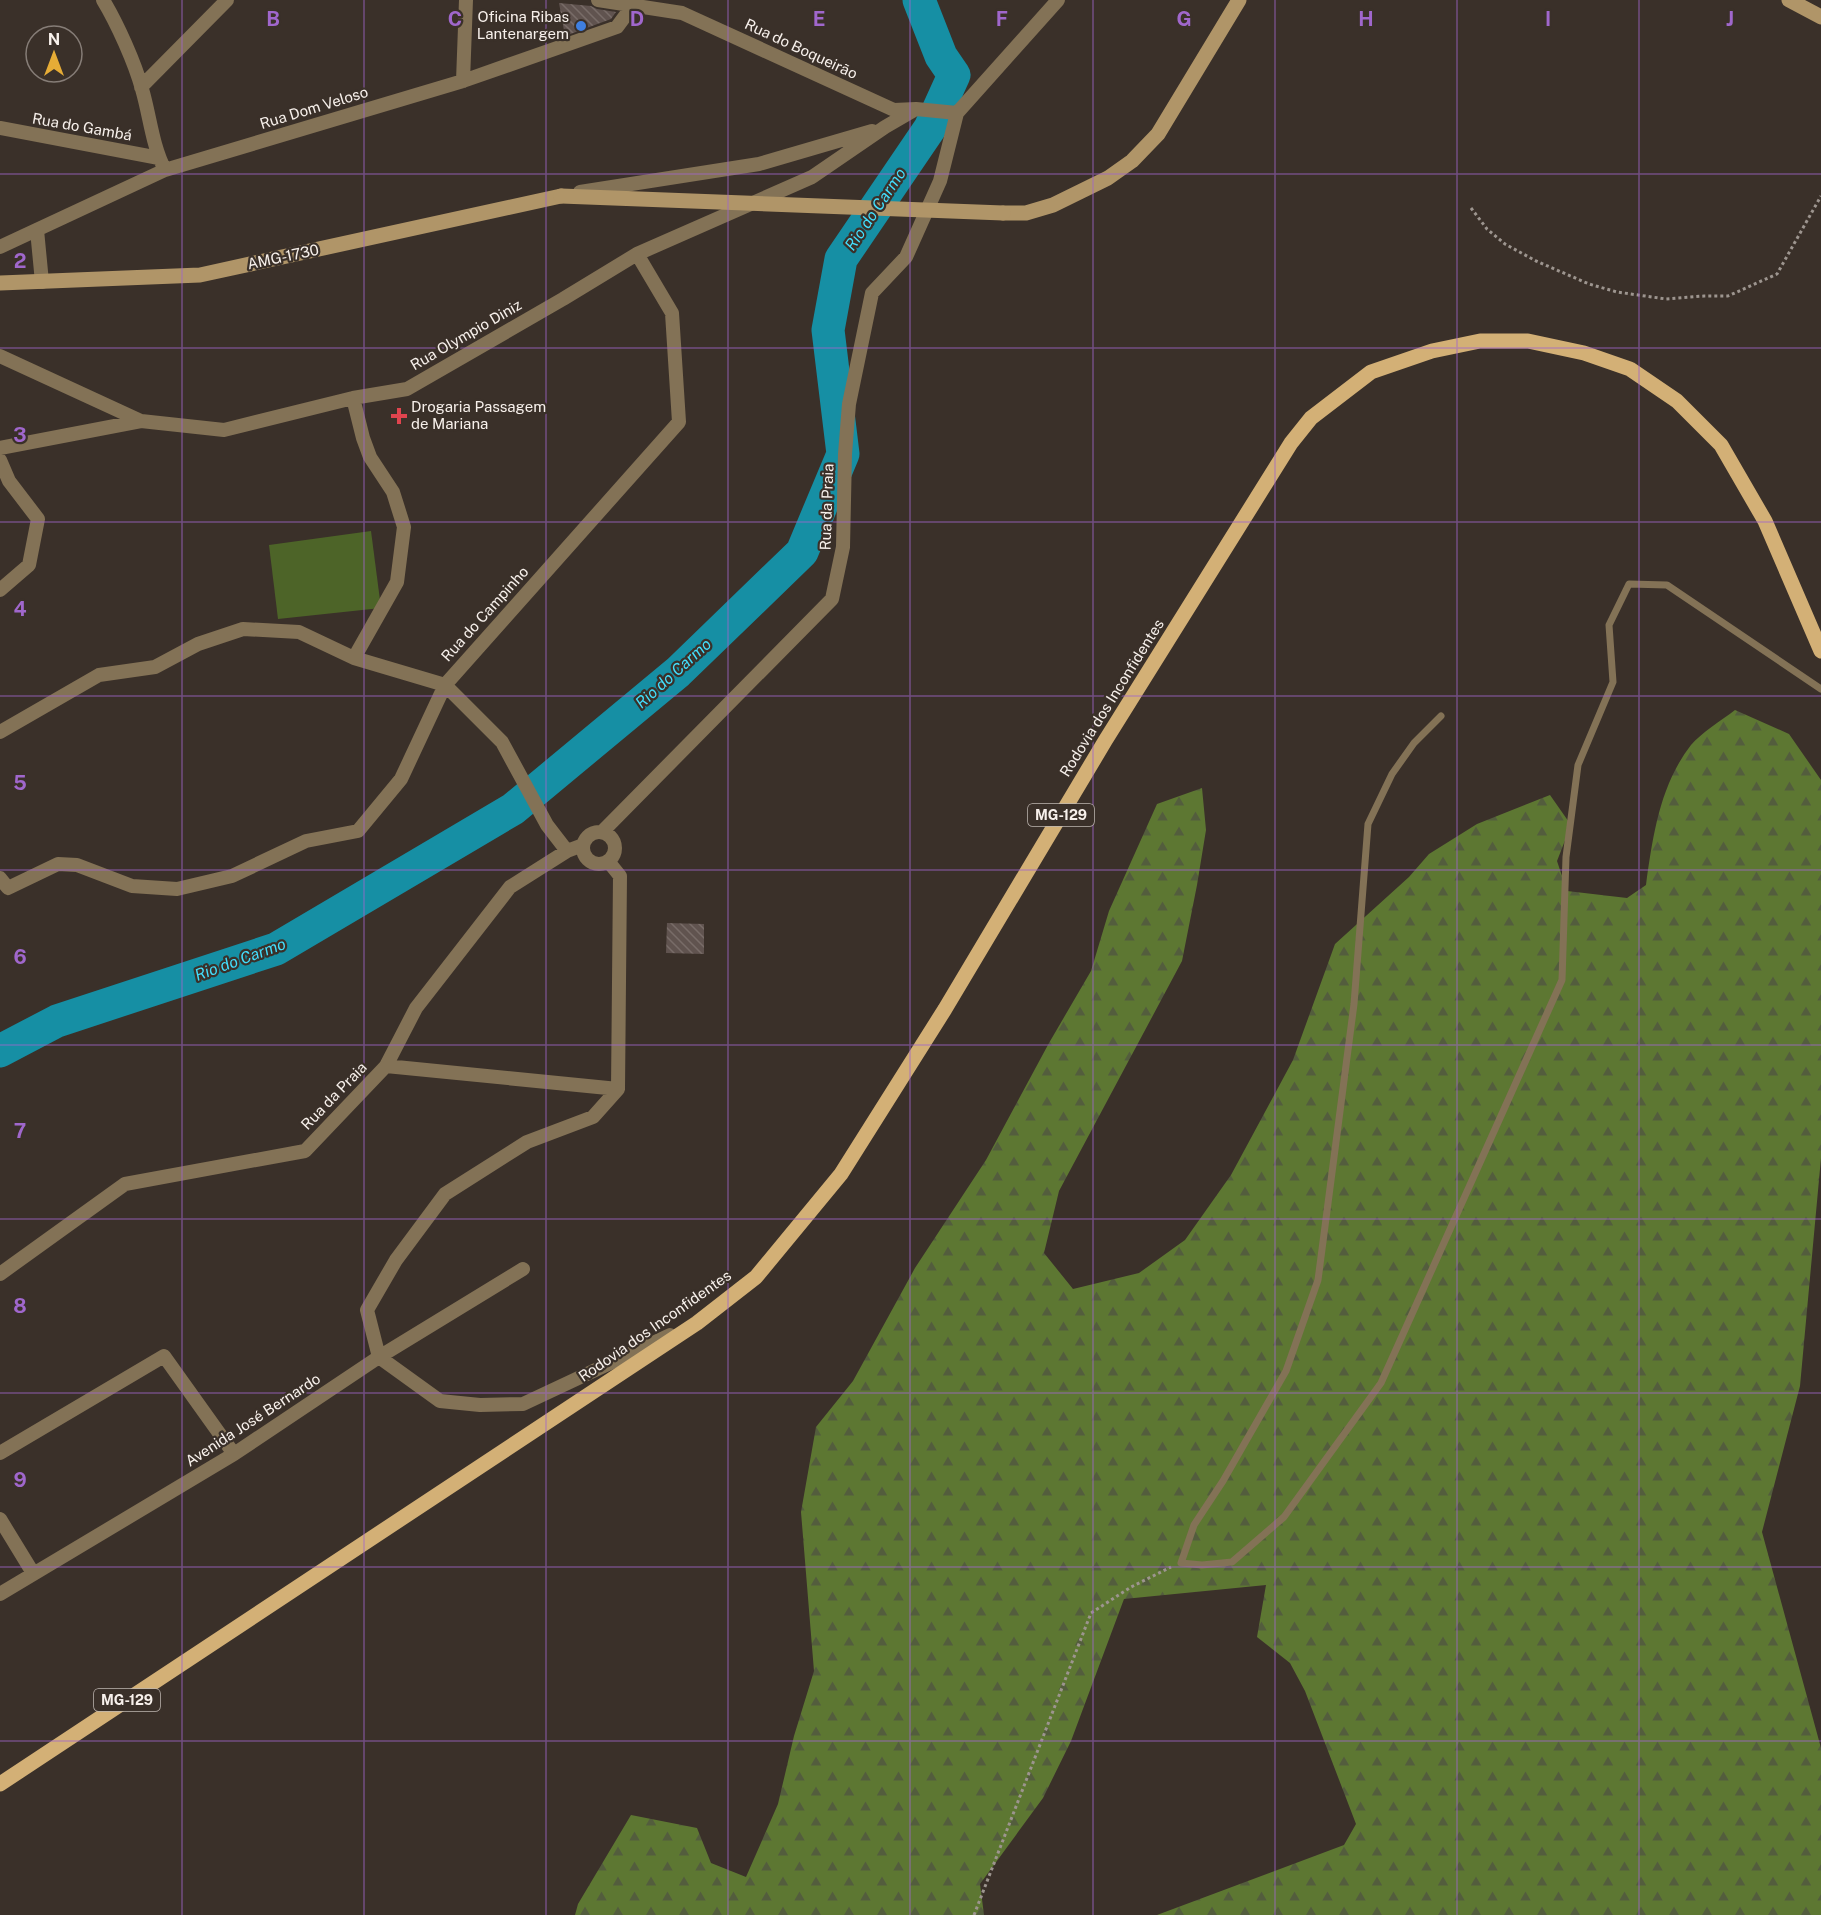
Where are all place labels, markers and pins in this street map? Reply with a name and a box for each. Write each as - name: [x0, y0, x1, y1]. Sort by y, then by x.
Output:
- place label: Oficina Ribas Lantenargem: [477, 8, 569, 42]
- marker: Oficina Ribas Lantenargem: [574, 19, 588, 33]
- place label: Drogaria Passagem de Mariana: [411, 398, 546, 432]
- marker: Drogaria Passagem de Mariana: [392, 409, 406, 423]

